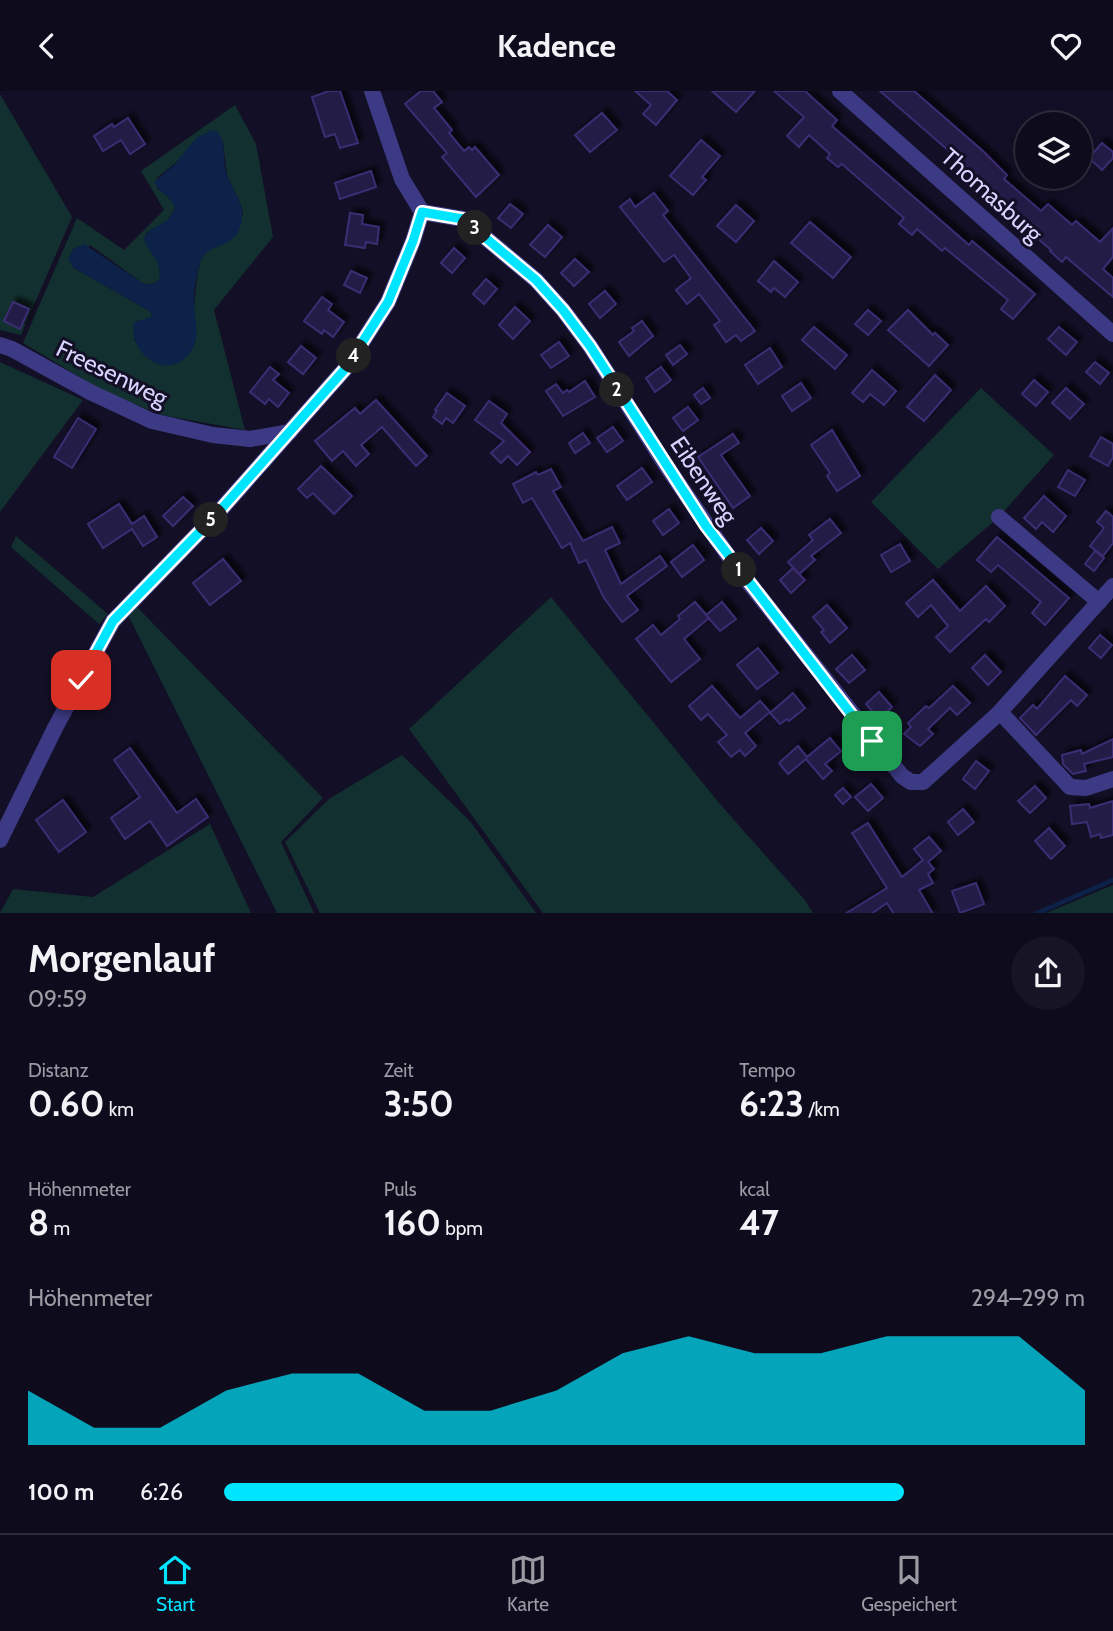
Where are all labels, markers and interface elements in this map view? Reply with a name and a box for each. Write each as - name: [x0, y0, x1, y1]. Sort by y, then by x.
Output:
- text: Kadence: [497, 26, 616, 65]
- icon: back: [28, 27, 66, 65]
- icon: heart: [1047, 27, 1085, 65]
- map controls: [1015, 112, 1092, 189]
- button: layers: [1015, 112, 1092, 189]
- street label: Thomasburg: [935, 142, 1050, 249]
- pin: 3: [458, 211, 492, 245]
- text: 3: [469, 216, 480, 239]
- street label: Freesenweg: [52, 334, 173, 413]
- pin: 4: [336, 338, 372, 373]
- text: 4: [348, 344, 359, 367]
- pin: 2: [600, 373, 634, 407]
- text: 2: [611, 378, 622, 401]
- street label: Eibenweg: [664, 431, 744, 530]
- pin: 5: [194, 503, 228, 537]
- text: 5: [205, 508, 216, 531]
- pin: 1: [722, 553, 756, 587]
- text: 1: [735, 558, 742, 581]
- pin: [51, 650, 111, 710]
- icon: check: [62, 661, 100, 699]
- pin: [842, 711, 902, 771]
- icon: arrive: [853, 722, 891, 760]
- text: Morgenlauf: [28, 935, 215, 982]
- button: share: [1011, 936, 1085, 1010]
- text: 09:59: [28, 985, 87, 1013]
- text: Distanz: [28, 1059, 89, 1082]
- text: Zeit: [384, 1059, 414, 1082]
- text: Tempo: [739, 1059, 795, 1082]
- text: 0.60: [28, 1082, 104, 1125]
- text: 3:50: [384, 1082, 454, 1125]
- text: 6:23: [739, 1082, 804, 1125]
- text: km: [104, 1098, 134, 1121]
- text: /km: [804, 1098, 840, 1121]
- text: Höhenmeter: [28, 1178, 131, 1201]
- text: Puls: [384, 1178, 417, 1201]
- text: kcal: [739, 1178, 770, 1201]
- text: 8: [28, 1201, 49, 1244]
- text: 160: [384, 1201, 441, 1244]
- text: 47: [739, 1201, 779, 1244]
- text: m: [49, 1217, 70, 1240]
- text: bpm: [441, 1217, 483, 1240]
- text: Höhenmeter: [28, 1284, 152, 1312]
- text: 294–299 m: [971, 1284, 1085, 1312]
- text: 100 m: [28, 1478, 94, 1506]
- text: 6:26: [140, 1478, 183, 1506]
- tab: Start: [156, 1551, 195, 1616]
- tab: Karte: [507, 1551, 549, 1616]
- tab: Gespeichert: [861, 1551, 957, 1616]

